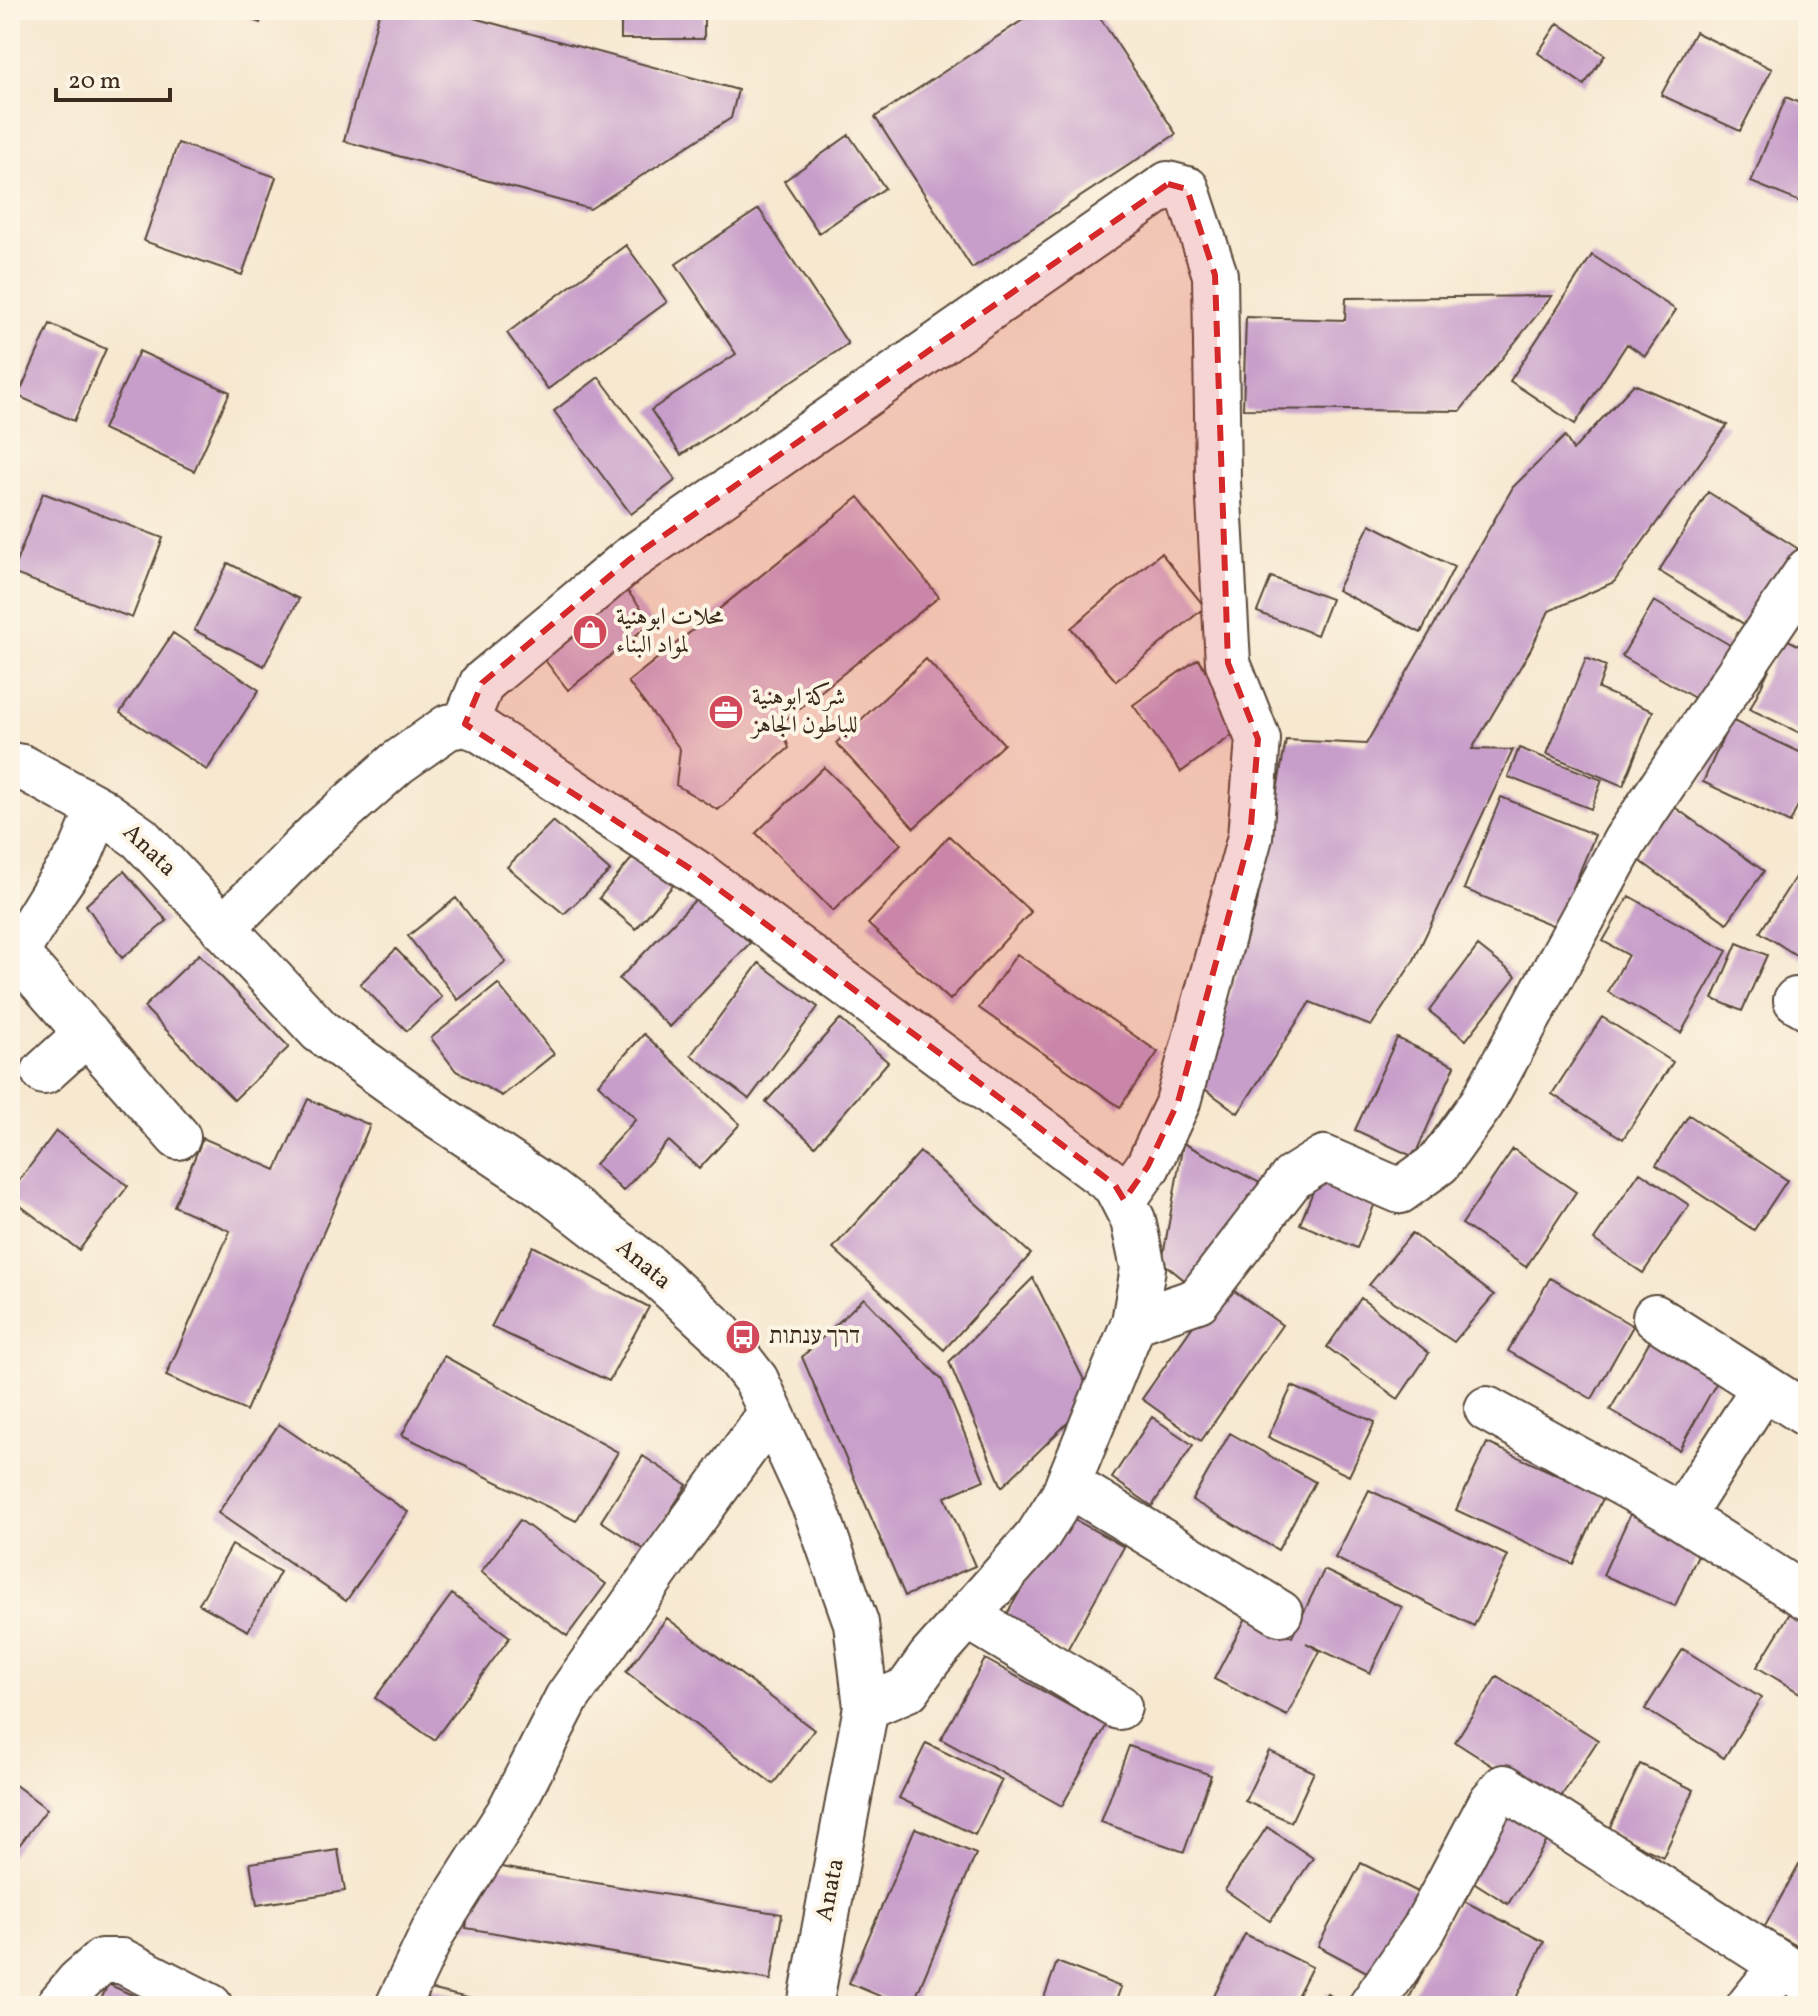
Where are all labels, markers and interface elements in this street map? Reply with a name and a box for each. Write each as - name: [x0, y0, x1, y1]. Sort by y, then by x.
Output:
- scale bar: [56, 52, 170, 102]
- text: 20 m: [68, 65, 121, 99]
- place label: محلات ابوهنية لمواد البناء: [616, 601, 724, 663]
- shop icon: محلات ابوهنية لمواد البناء: [571, 613, 609, 651]
- place label: شركة ابوهنية للباطون الجاهز: [749, 681, 858, 743]
- office icon: شركة ابوهنية للباطون الجاهز: [707, 693, 745, 731]
- street label: Anata: [114, 817, 184, 885]
- street label: Anata: [608, 1232, 678, 1298]
- bus stop icon: דרך ענתות: [724, 1318, 762, 1356]
- place label: דרך ענתות: [769, 1320, 860, 1354]
- street label: Anata: [808, 1856, 854, 1924]

